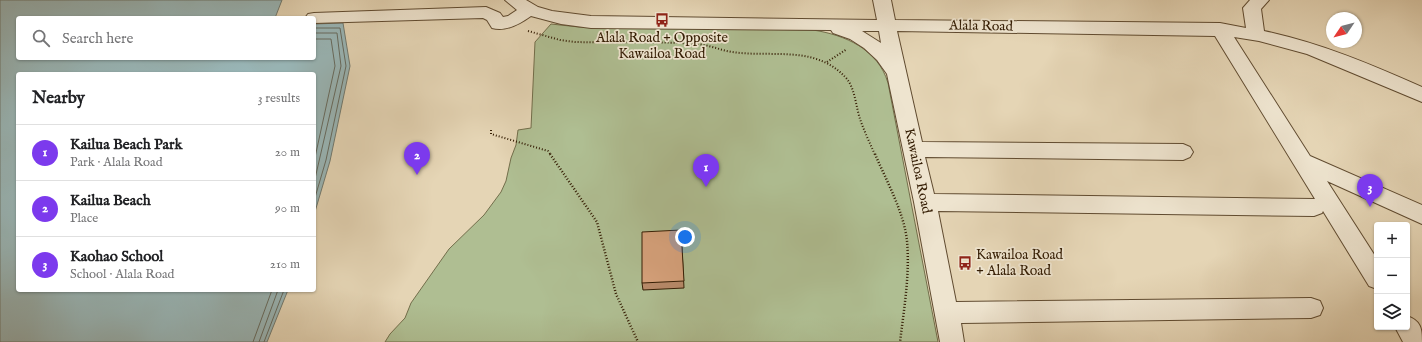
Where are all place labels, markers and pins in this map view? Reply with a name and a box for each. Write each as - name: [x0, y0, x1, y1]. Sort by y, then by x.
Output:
- bus stop icon: Alala Road + Opposite Kawailoa Road: [654, 12, 670, 28]
- place label: Alala Road + Opposite Kawailoa Road: [595, 29, 729, 63]
- pin: 2: [404, 142, 430, 175]
- pin: 1: [693, 154, 719, 187]
- pin: 3: [1357, 174, 1383, 207]
- place label: Kawailoa Road + Alala Road: [976, 246, 1064, 280]
- bus stop icon: Kawailoa Road + Alala Road: [957, 255, 973, 271]

